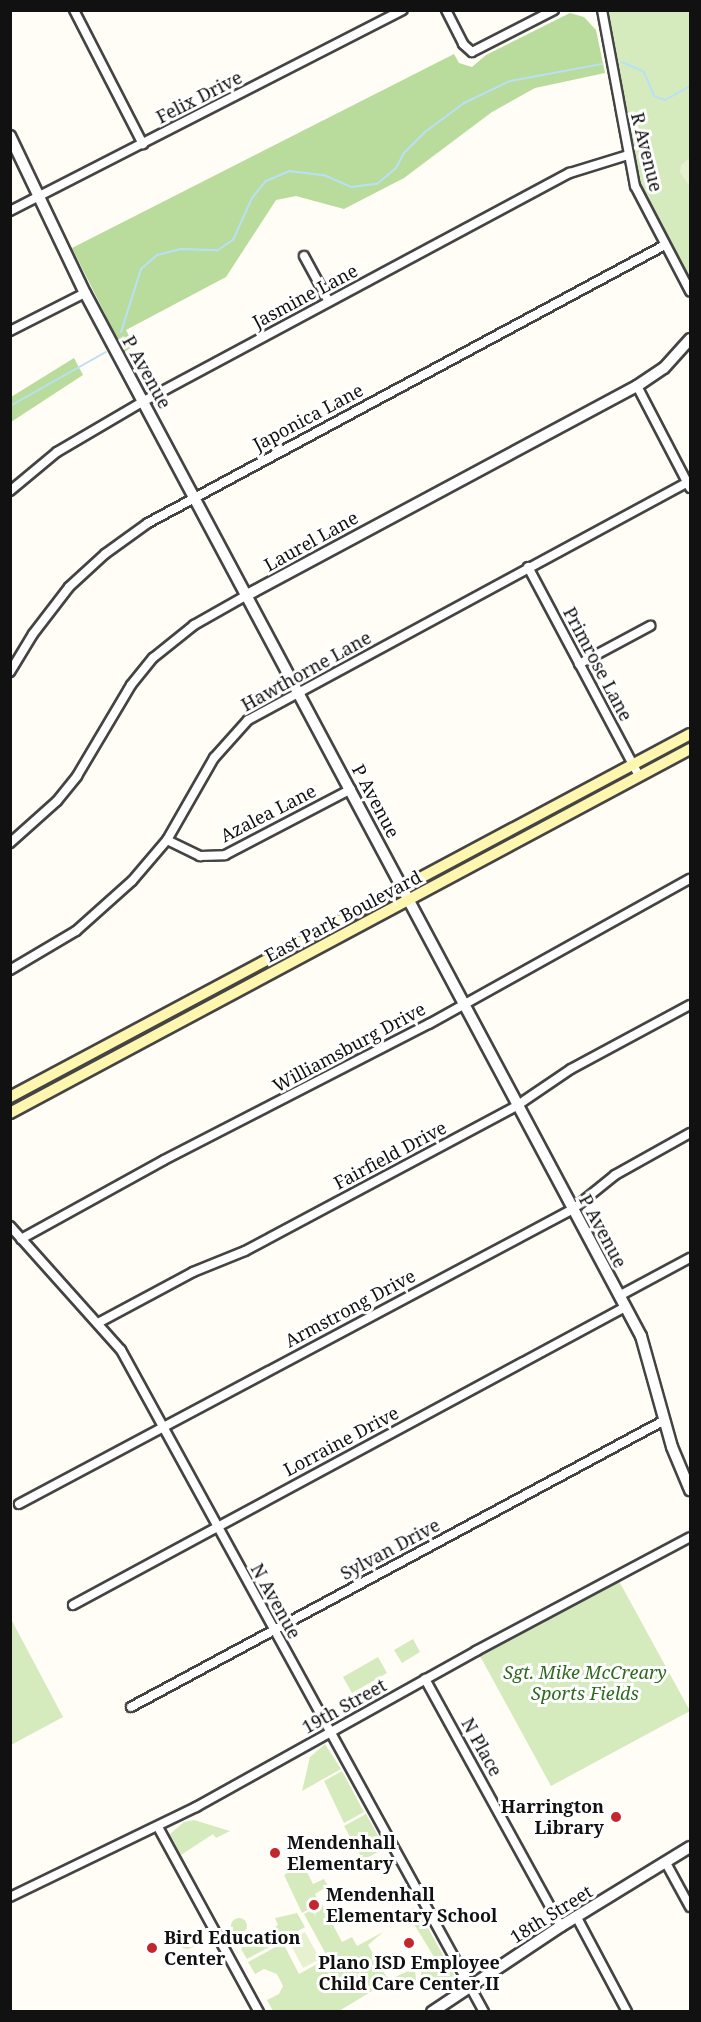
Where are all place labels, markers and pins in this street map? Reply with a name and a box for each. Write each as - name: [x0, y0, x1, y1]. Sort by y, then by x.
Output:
- place label: Harrington Library: [501, 1796, 604, 1838]
- marker: Harrington Library: [609, 1810, 623, 1824]
- place label: Mendenhall Elementary: [287, 1832, 396, 1874]
- marker: Mendenhall Elementary: [268, 1846, 282, 1860]
- place label: Mendenhall Elementary School: [326, 1884, 497, 1926]
- marker: Mendenhall Elementary School: [307, 1898, 321, 1912]
- place label: Bird Education Center: [164, 1927, 301, 1970]
- marker: Plano ISD Employee Child Care Center II: [402, 1936, 416, 1950]
- marker: Bird Education Center: [145, 1941, 159, 1955]
- place label: Plano ISD Employee Child Care Center II: [318, 1952, 500, 1994]

